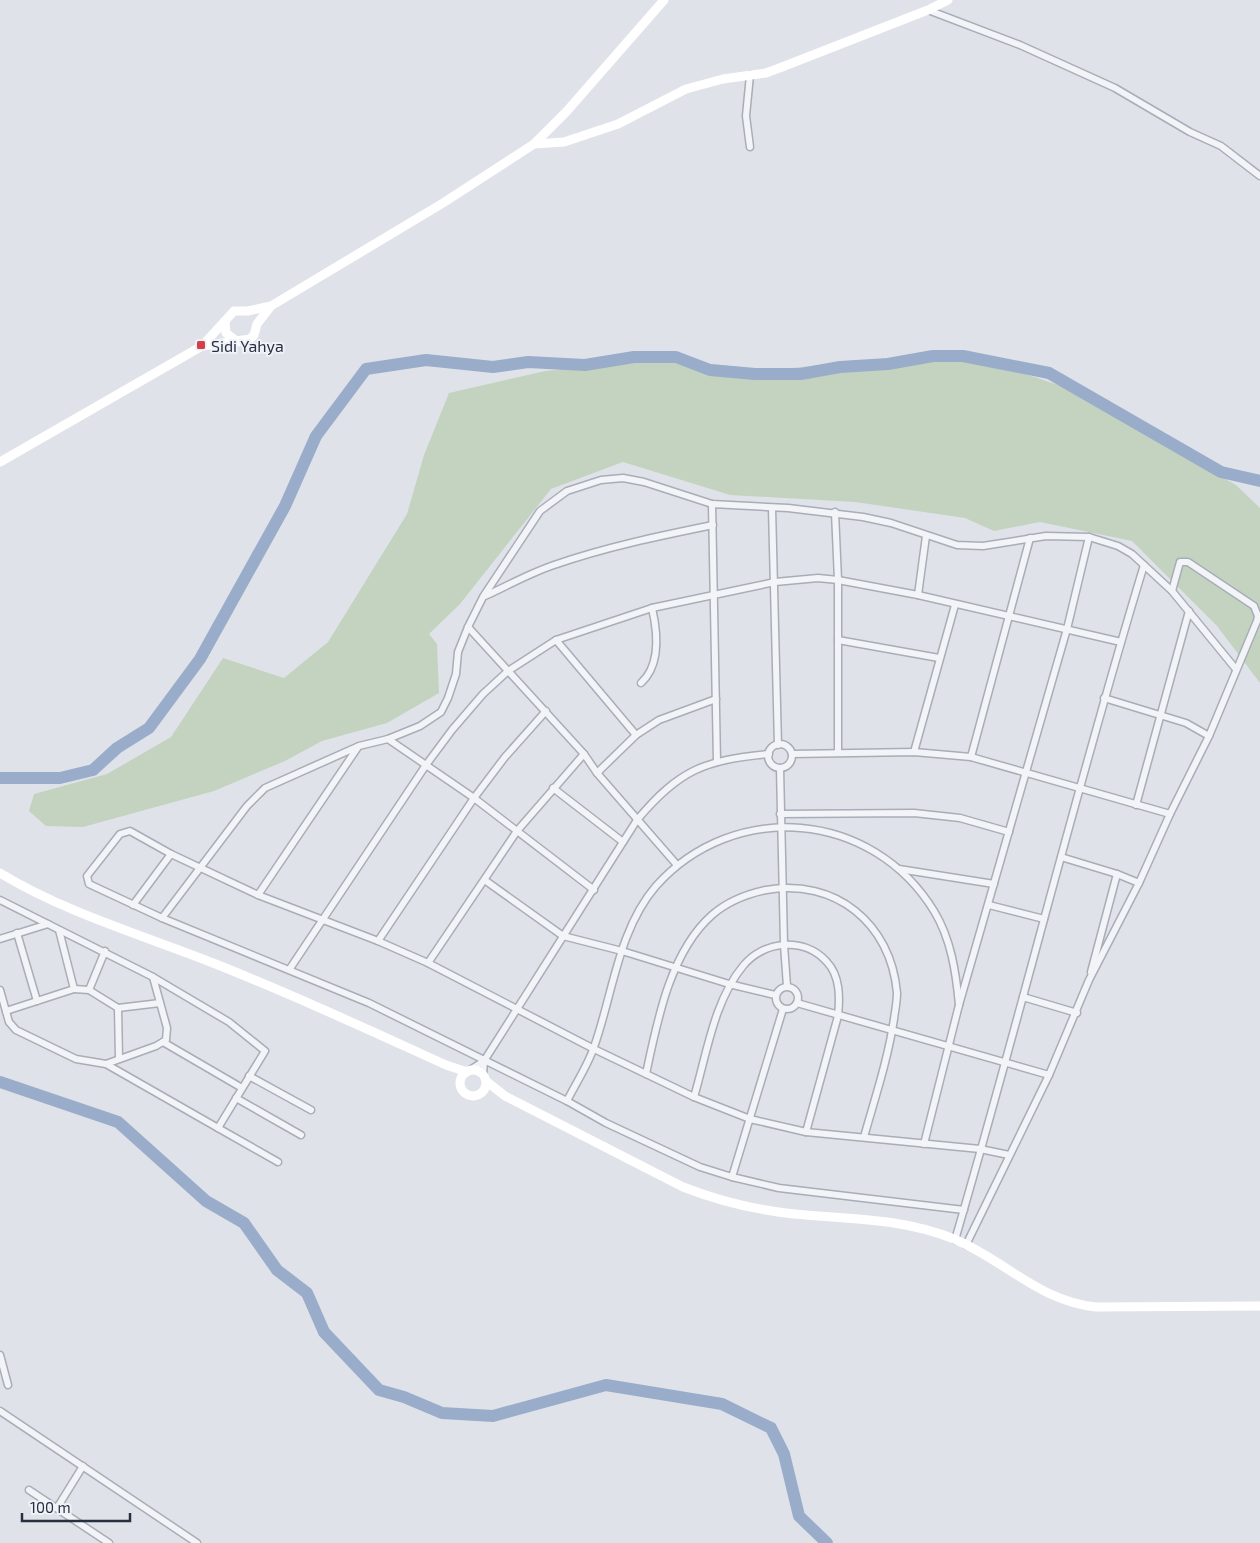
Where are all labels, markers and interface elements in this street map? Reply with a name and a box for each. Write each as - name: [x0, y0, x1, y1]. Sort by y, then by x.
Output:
- place label: Sidi Yahya: [211, 336, 284, 355]
- marker: Sidi Yahya: [195, 339, 207, 351]
- scale bar: [22, 1490, 130, 1522]
- text: 100 m: [30, 1498, 71, 1516]

